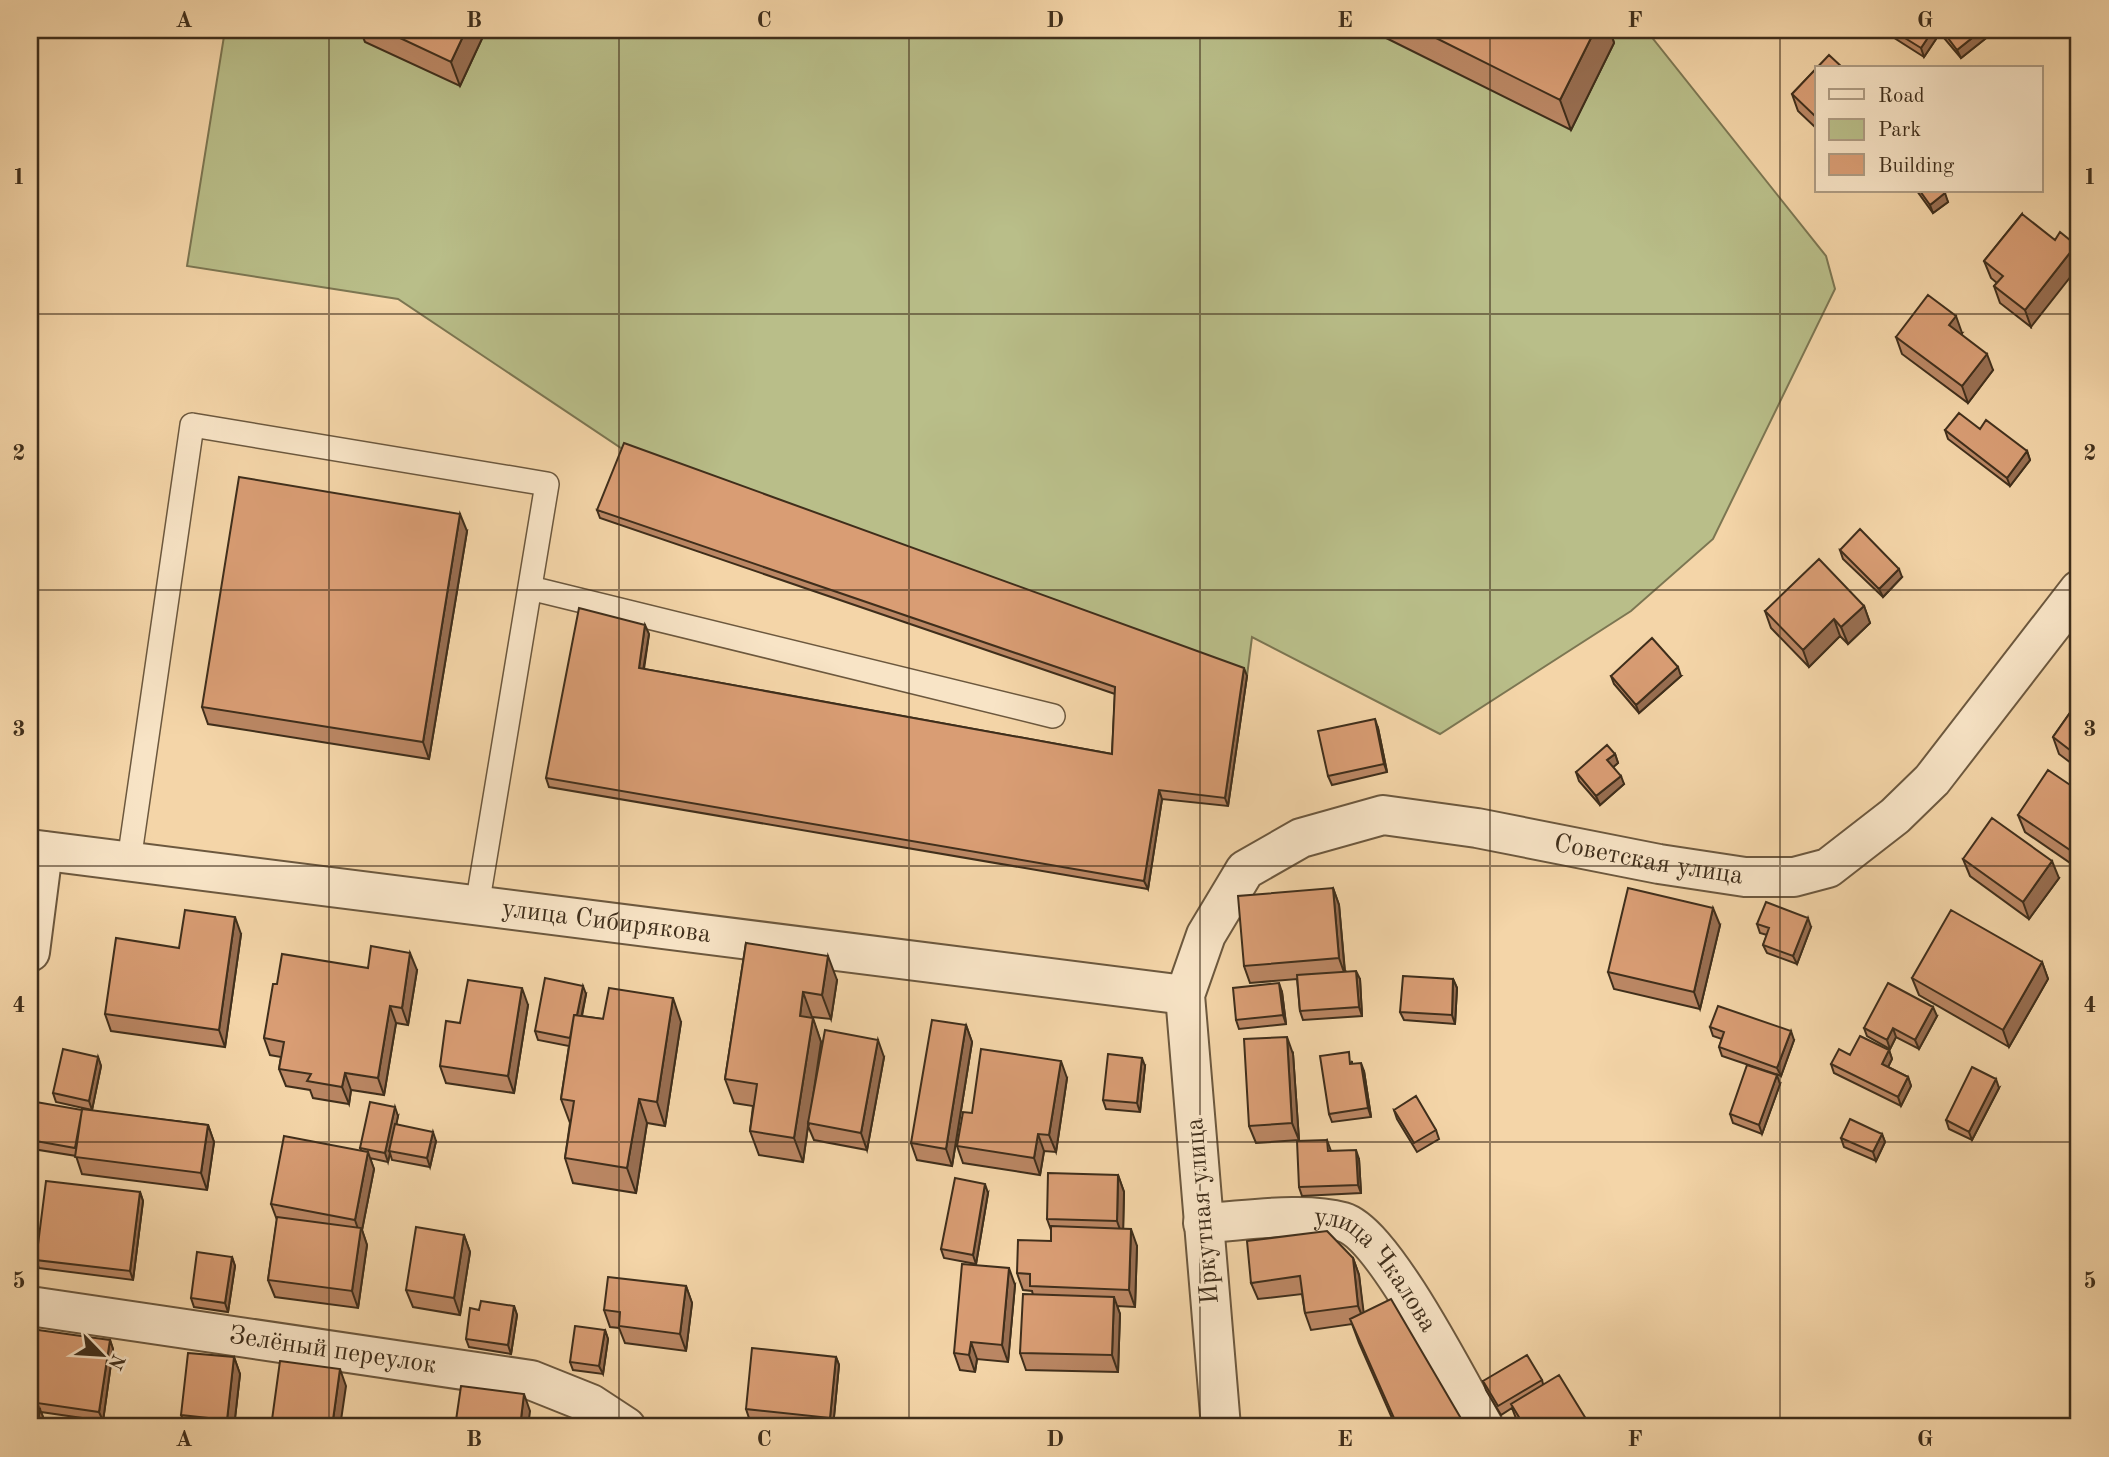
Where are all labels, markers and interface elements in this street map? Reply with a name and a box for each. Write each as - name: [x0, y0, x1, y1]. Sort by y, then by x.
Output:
- text: A: [175, 9, 193, 32]
- text: B: [466, 9, 482, 32]
- text: C: [756, 9, 772, 32]
- text: D: [1046, 9, 1064, 32]
- text: E: [1337, 9, 1353, 32]
- text: F: [1627, 9, 1643, 32]
- text: G: [1917, 9, 1933, 32]
- legend: [1815, 66, 2042, 192]
- text: Road: [1878, 86, 1925, 107]
- text: Park: [1878, 120, 1921, 141]
- text: Building: [1878, 156, 1955, 177]
- text: 1: [12, 166, 26, 189]
- text: 1: [2083, 166, 2097, 189]
- text: 2: [12, 442, 26, 465]
- text: 2: [2083, 442, 2097, 465]
- text: 3: [12, 718, 26, 741]
- text: 3: [2083, 718, 2097, 741]
- street label: Советская улица: [1552, 831, 1745, 890]
- street label: улица Сибирякова: [500, 896, 713, 948]
- text: 4: [12, 994, 26, 1017]
- text: 4: [2083, 994, 2097, 1017]
- street label: Иркутная улица: [1182, 1117, 1224, 1305]
- street label: улица Чкалова: [1313, 1204, 1441, 1337]
- text: 5: [12, 1270, 26, 1293]
- text: 5: [2083, 1270, 2097, 1293]
- north arrow: [66, 1320, 136, 1390]
- street label: Зелёный переулок: [227, 1323, 438, 1379]
- text: N: [103, 1351, 127, 1372]
- text: A: [175, 1428, 193, 1451]
- text: B: [466, 1428, 482, 1451]
- text: C: [756, 1428, 772, 1451]
- text: D: [1046, 1428, 1064, 1451]
- text: E: [1337, 1428, 1353, 1451]
- text: F: [1627, 1428, 1643, 1451]
- text: G: [1917, 1428, 1933, 1451]

